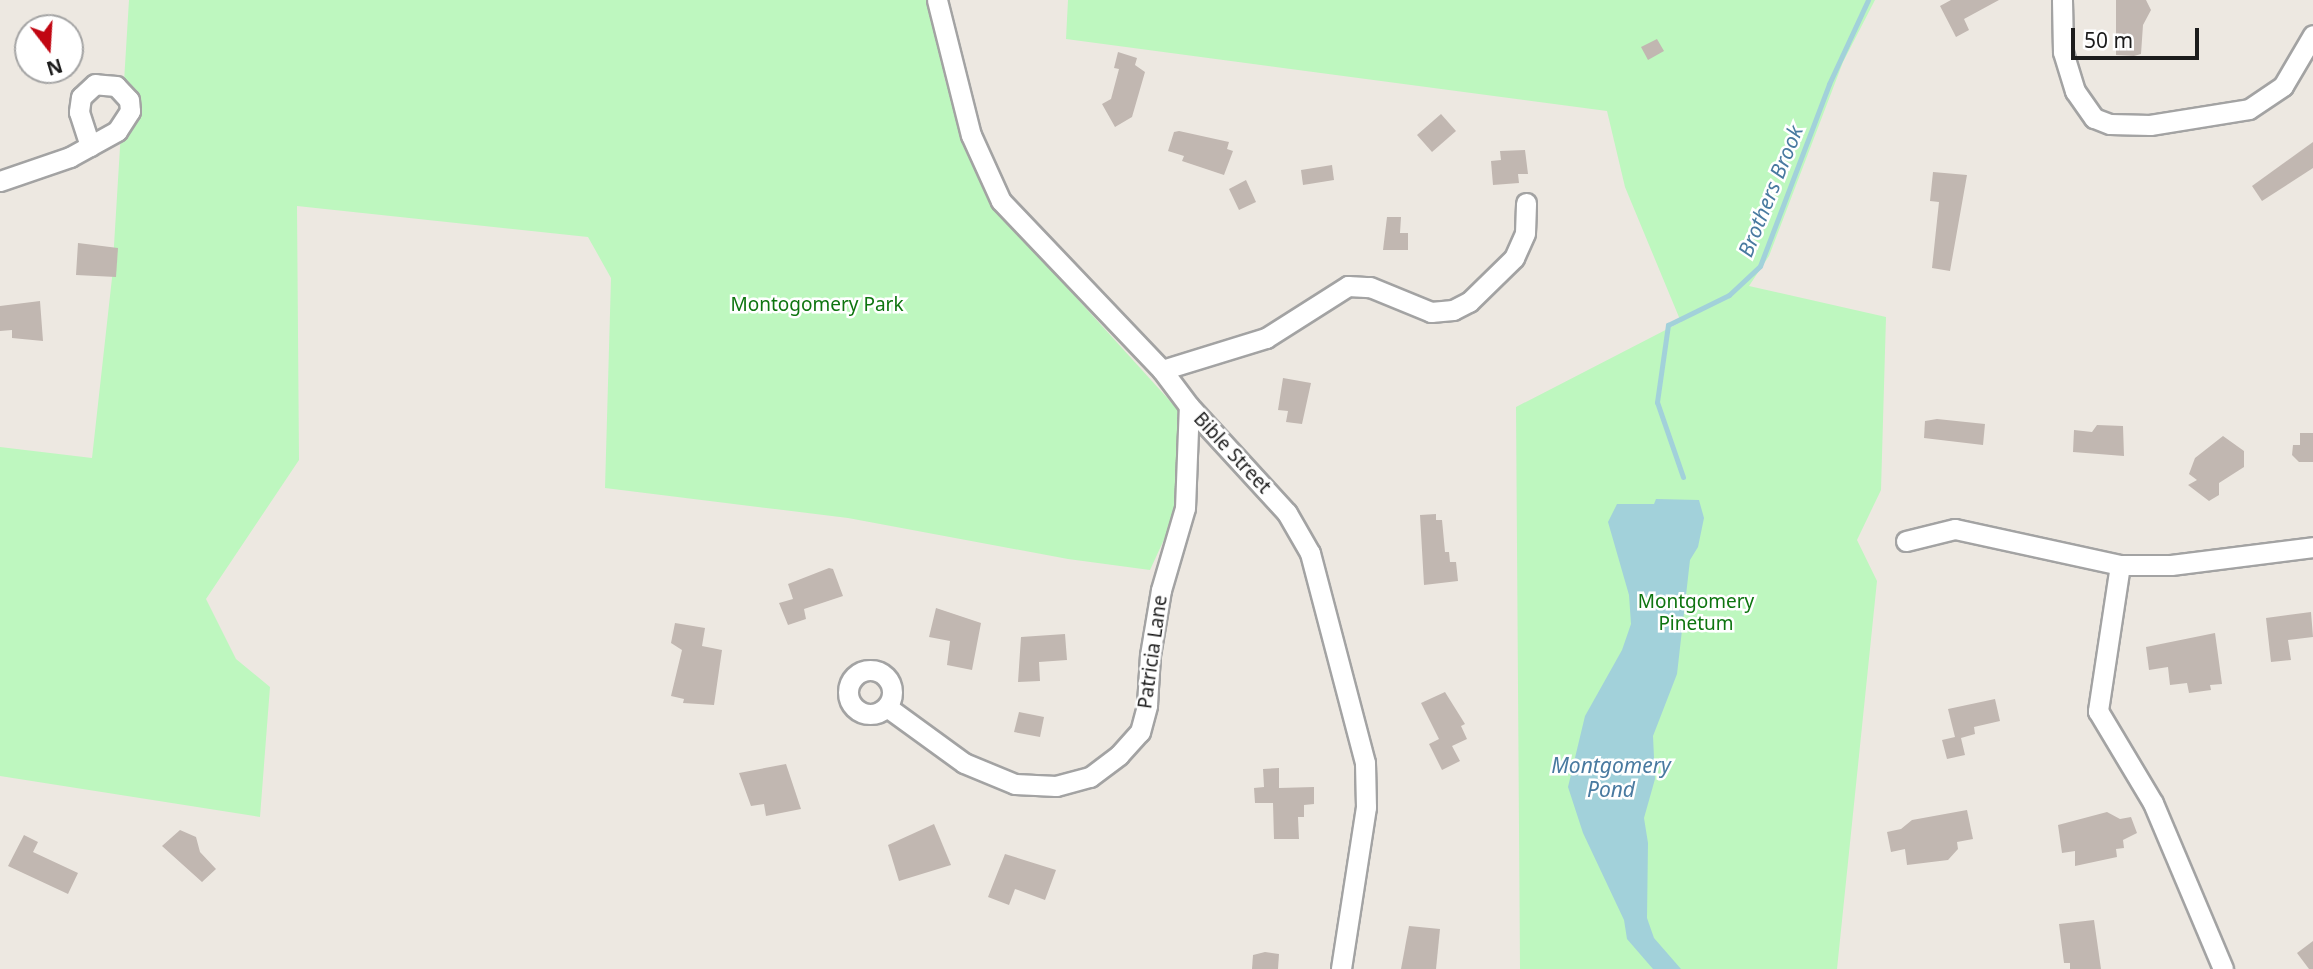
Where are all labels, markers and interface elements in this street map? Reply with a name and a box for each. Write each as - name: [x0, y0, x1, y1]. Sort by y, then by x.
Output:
- north arrow: [14, 14, 84, 84]
- scale bar: [2075, 14, 2203, 58]
- text: 50 m: [2084, 26, 2133, 54]
- text: N: [43, 52, 66, 82]
- water label: Brothers Brook: [1732, 122, 1808, 260]
- park label: Montogomery Park: [730, 294, 904, 316]
- street label: Bible Street: [1189, 408, 1275, 498]
- park label: Montgomery Pinetum: [1638, 591, 1754, 635]
- street label: Patricia Lane: [1134, 594, 1172, 710]
- water label: Montgomery Pond: [1551, 752, 1671, 802]

